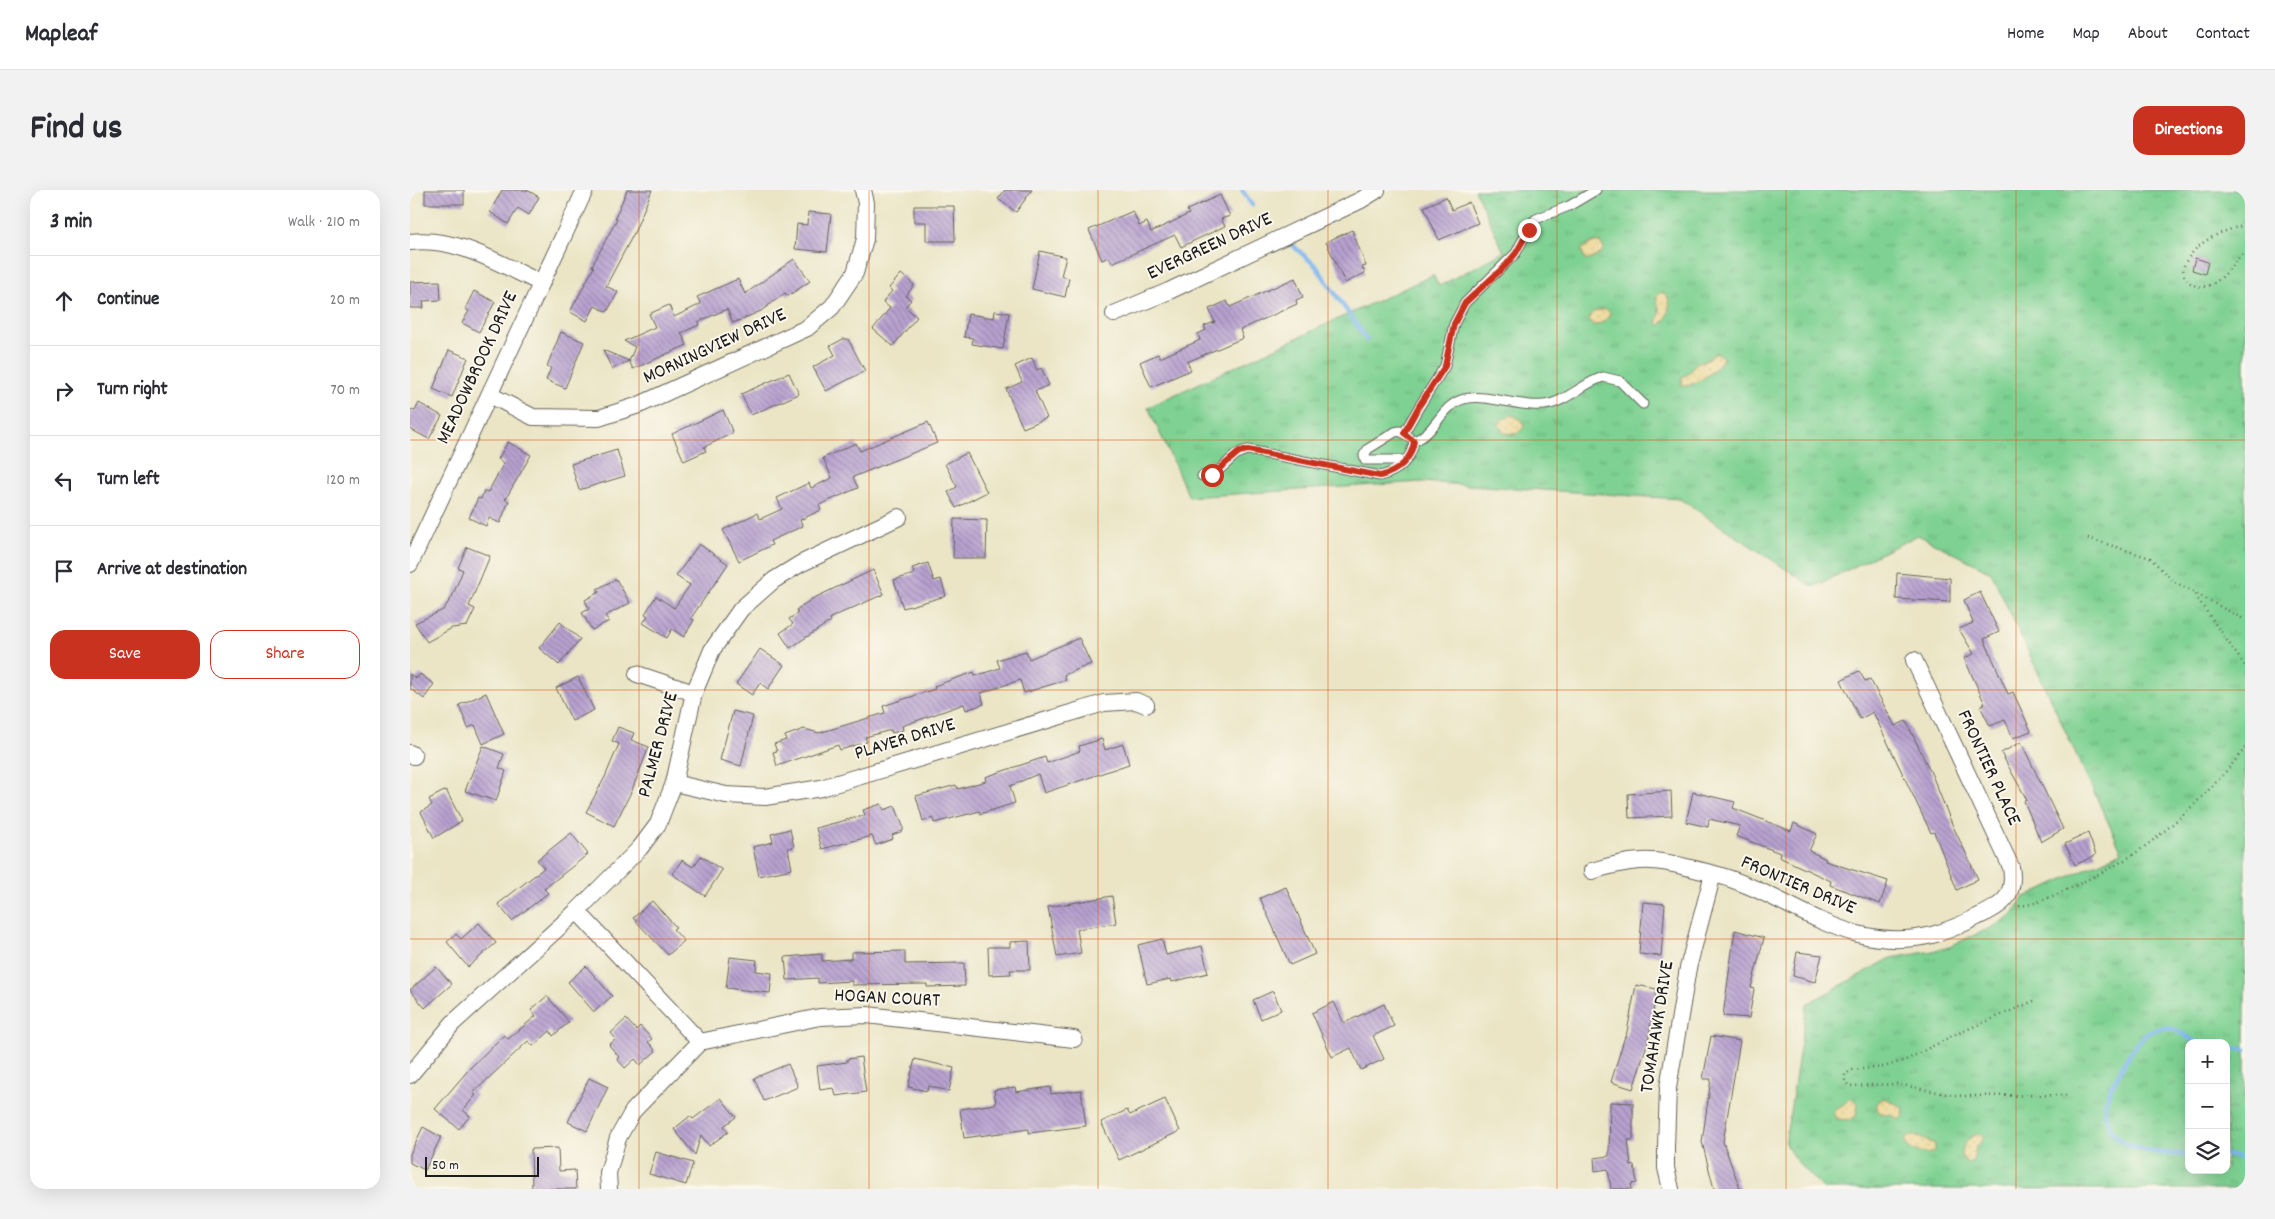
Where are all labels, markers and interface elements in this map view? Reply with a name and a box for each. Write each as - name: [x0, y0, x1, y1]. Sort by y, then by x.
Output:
- text: Mapleaf: [25, 18, 97, 52]
- text: Home: [2007, 22, 2044, 47]
- text: Map: [2072, 22, 2100, 47]
- text: About: [2128, 22, 2168, 47]
- text: Contact: [2196, 22, 2250, 47]
- text: Find us: [30, 105, 122, 155]
- button: Directions: [2133, 106, 2245, 155]
- street label: EVERGREEN DRIVE: [1143, 206, 1277, 288]
- text: 3 min: [50, 208, 92, 238]
- text: Walk · 210 m: [288, 211, 360, 234]
- route end: [1518, 219, 1541, 242]
- icon: ahead: [50, 287, 78, 315]
- text: Continue: [97, 287, 159, 314]
- street label: MEADOWBROOK DRIVE: [430, 287, 526, 449]
- text: 20 m: [330, 289, 360, 312]
- street label: MORNINGVIEW DRIVE: [639, 302, 791, 392]
- icon: right: [50, 377, 78, 405]
- text: Turn right: [97, 377, 168, 404]
- text: 70 m: [330, 379, 360, 402]
- route start: [1201, 464, 1224, 487]
- icon: left: [50, 467, 78, 495]
- text: Turn left: [97, 467, 160, 494]
- text: 120 m: [326, 469, 360, 492]
- icon: arrive: [50, 557, 78, 585]
- text: Arrive at destination: [97, 557, 247, 584]
- button: Save: [50, 630, 200, 679]
- button: Share: [210, 630, 360, 679]
- street label: PALMER DRIVE: [631, 689, 687, 801]
- street label: FRONTIER PLACE: [1949, 706, 2027, 830]
- street label: PLAYER DRIVE: [851, 711, 959, 769]
- street label: FRONTIER DRIVE: [1736, 849, 1860, 923]
- street label: TOMAHAWK DRIVE: [1634, 959, 1682, 1095]
- street label: HOGAN COURT: [833, 982, 941, 1016]
- map controls: [2185, 1039, 2230, 1174]
- button: +: [2185, 1039, 2230, 1084]
- button: −: [2185, 1084, 2230, 1129]
- button: layers: [2185, 1129, 2230, 1174]
- scale bar: [425, 1154, 539, 1177]
- text: 50 m: [432, 1156, 459, 1176]

